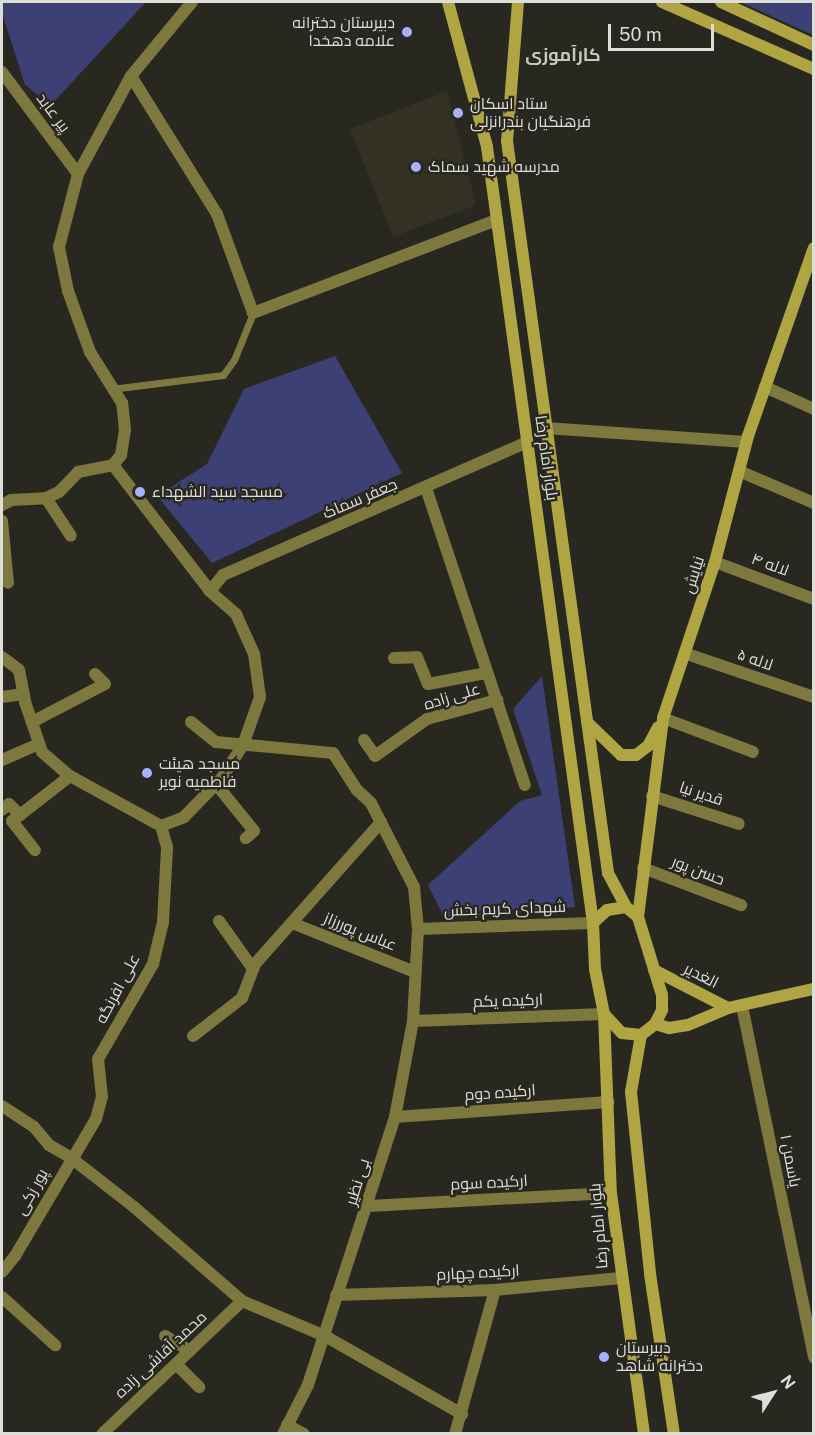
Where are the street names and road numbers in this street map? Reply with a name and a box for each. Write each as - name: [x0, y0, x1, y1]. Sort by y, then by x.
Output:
- street label: پیر عابد: [32, 89, 74, 137]
- street label: بلوار امام رضا: [531, 414, 561, 502]
- street label: جعفر سماک: [320, 475, 400, 523]
- street label: لاله ۴: [749, 549, 791, 581]
- street label: نیایش: [679, 554, 709, 596]
- street label: لاله ۵: [735, 645, 775, 675]
- street label: علی زاده: [421, 679, 483, 715]
- street label: قدیر نیا: [677, 778, 725, 810]
- street label: حسن پور: [669, 852, 727, 890]
- street label: شهدای کریم بخش: [444, 897, 566, 921]
- street label: عباس پوررزاز: [321, 909, 399, 955]
- street label: علی افرنگه: [92, 951, 144, 1027]
- street label: الغدیر: [680, 959, 722, 993]
- street label: ارکیده یکم: [473, 990, 543, 1012]
- street label: ارکیده دوم: [464, 1081, 536, 1105]
- street label: یاسمن ۱: [776, 1133, 804, 1189]
- street label: بی نظیر: [342, 1156, 374, 1208]
- street label: پور زکی: [11, 1165, 53, 1219]
- street label: ارکیده سوم: [450, 1171, 528, 1195]
- street label: بلوار امام رضا: [586, 1182, 612, 1270]
- street label: ارکیده چهارم: [436, 1261, 520, 1285]
- street label: محمد آقاشی زاده: [111, 1307, 211, 1403]

